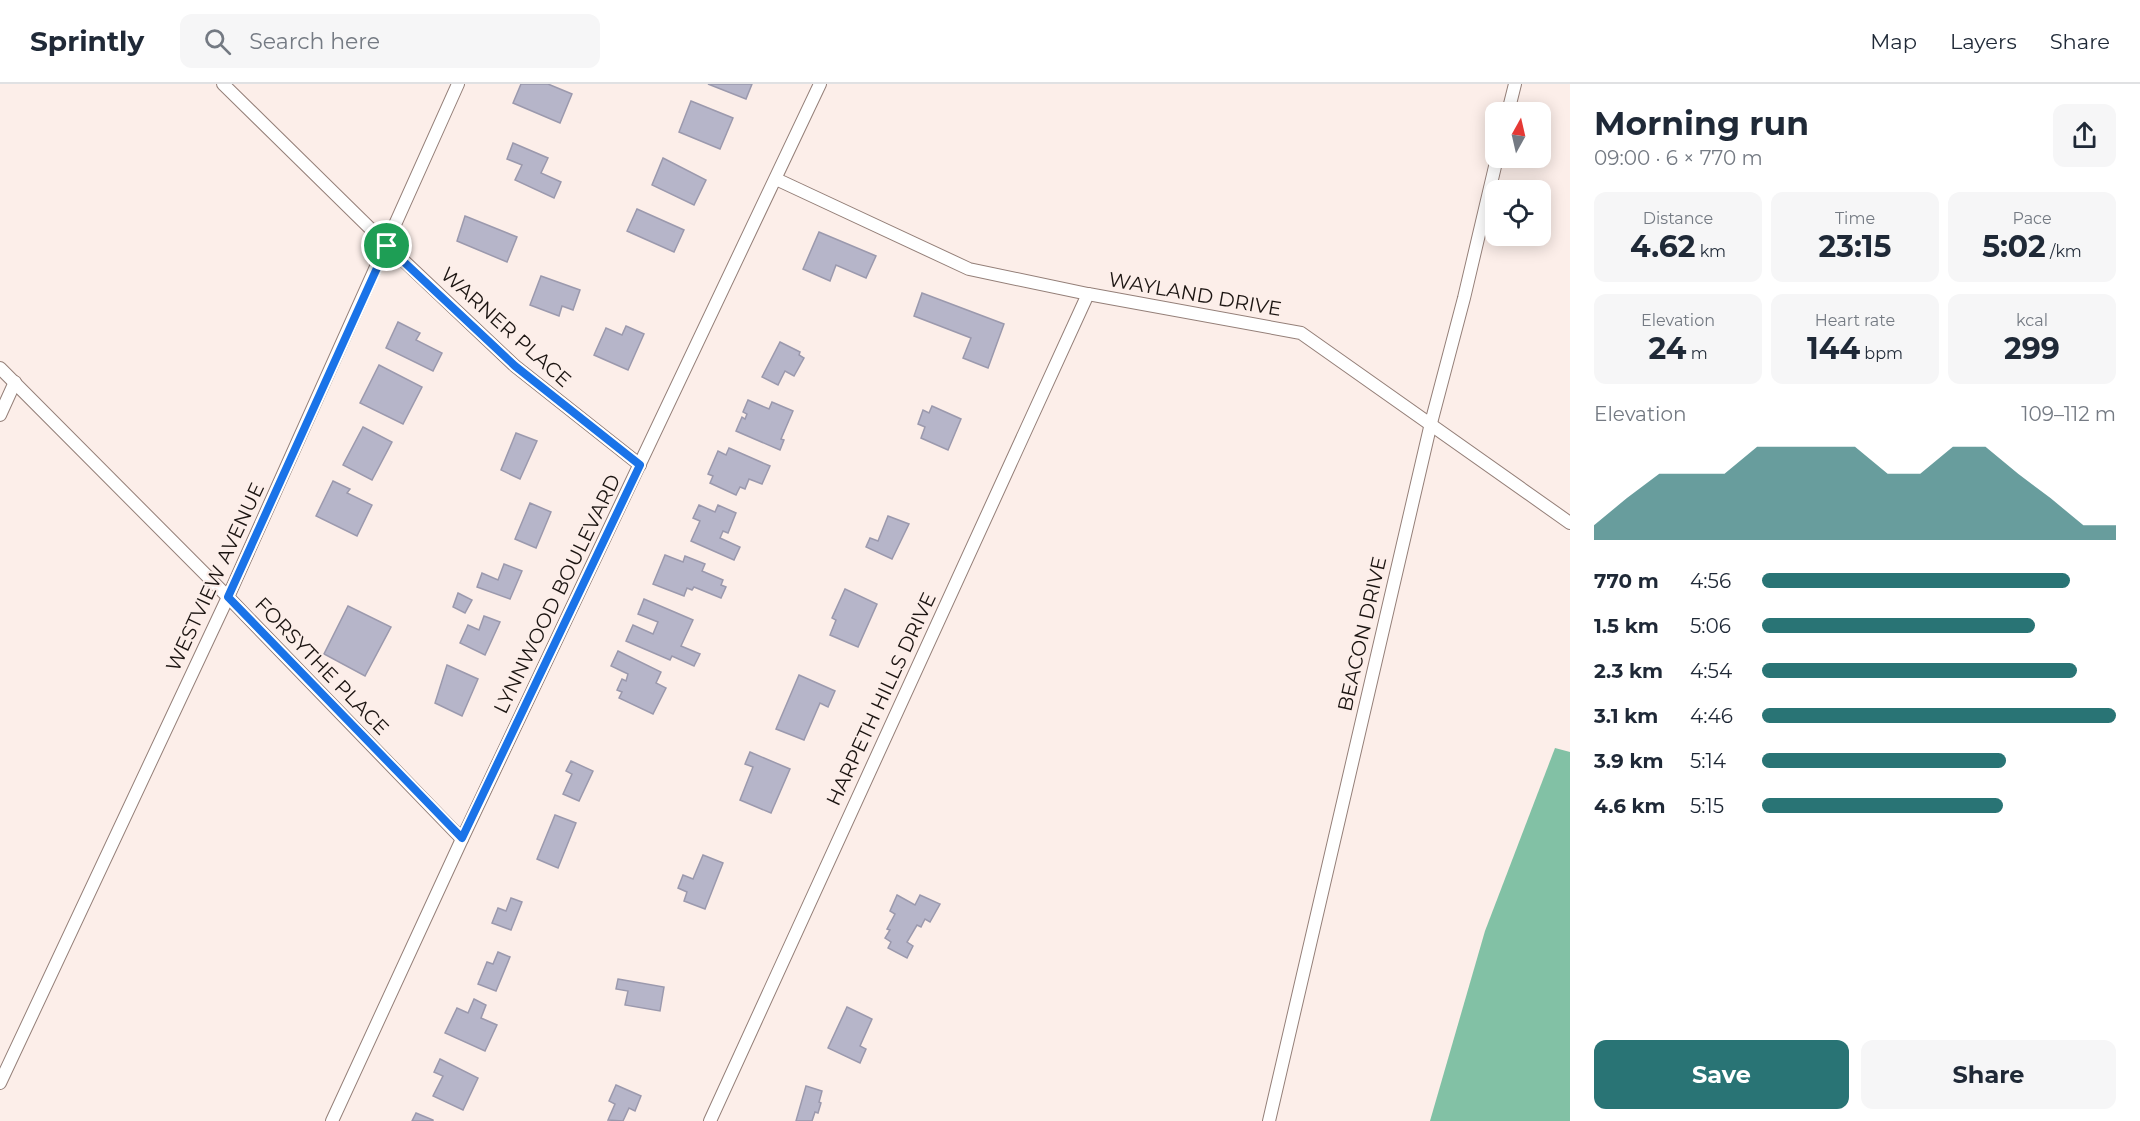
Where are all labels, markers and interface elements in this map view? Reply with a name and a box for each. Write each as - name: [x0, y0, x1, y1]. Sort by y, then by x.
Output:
- search box: [180, 14, 600, 68]
- text: Sprintly: [30, 24, 144, 58]
- icon: search: [201, 25, 234, 58]
- text: Search here: [249, 28, 380, 55]
- text: Map: [1870, 29, 1917, 54]
- text: Layers: [1950, 29, 2017, 54]
- text: Share: [2050, 29, 2110, 54]
- north arrow: [1485, 102, 1551, 168]
- map controls: [1485, 102, 1551, 246]
- text: Morning run: [1594, 103, 1809, 143]
- button: share: [2053, 104, 2116, 167]
- text: 09:00 · 6 × 770 m: [1594, 146, 1763, 170]
- button: locate: [1485, 180, 1551, 246]
- text: Distance: [1643, 209, 1713, 228]
- text: Time: [1835, 209, 1875, 228]
- text: Pace: [2012, 209, 2052, 228]
- pin: [361, 220, 412, 271]
- text: 4.62: [1630, 228, 1695, 265]
- text: 23:15: [1819, 228, 1891, 265]
- text: 5:02: [1982, 228, 2046, 265]
- icon: arrive: [370, 229, 403, 262]
- text: km: [1695, 242, 1726, 261]
- text: /km: [2046, 242, 2082, 261]
- street label: WARNER PLACE: [436, 262, 576, 392]
- street label: WAYLAND DRIVE: [1107, 267, 1283, 321]
- text: Elevation: [1641, 311, 1715, 330]
- text: Heart rate: [1815, 311, 1895, 330]
- text: kcal: [2016, 311, 2048, 330]
- text: 24: [1648, 330, 1686, 367]
- text: 144: [1807, 330, 1860, 367]
- text: 299: [2004, 330, 2060, 367]
- text: m: [1686, 344, 1708, 363]
- text: bpm: [1860, 344, 1903, 363]
- text: Elevation: [1594, 402, 1686, 426]
- text: 109–112 m: [2021, 402, 2116, 426]
- street label: LYNNWOOD BOULEVARD: [489, 470, 625, 718]
- street label: WESTVIEW AVENUE: [161, 479, 269, 675]
- street label: BEACON DRIVE: [1333, 554, 1391, 714]
- text: 770 m: [1594, 569, 1659, 593]
- text: 4:56: [1690, 569, 1731, 593]
- street label: HARPETH HILLS DRIVE: [821, 589, 941, 809]
- street label: FORSYTHE PLACE: [250, 592, 394, 740]
- text: 1.5 km: [1594, 614, 1659, 638]
- text: 5:06: [1690, 614, 1731, 638]
- text: 2.3 km: [1594, 659, 1663, 683]
- text: 4:54: [1690, 659, 1732, 683]
- text: 3.1 km: [1594, 704, 1658, 728]
- text: 4:46: [1690, 704, 1733, 728]
- text: 3.9 km: [1594, 749, 1664, 773]
- text: 5:14: [1690, 749, 1726, 773]
- text: 4.6 km: [1594, 794, 1666, 818]
- text: 5:15: [1690, 794, 1724, 818]
- button: Save: [1594, 1040, 1849, 1109]
- button: Share: [1861, 1040, 2116, 1109]

